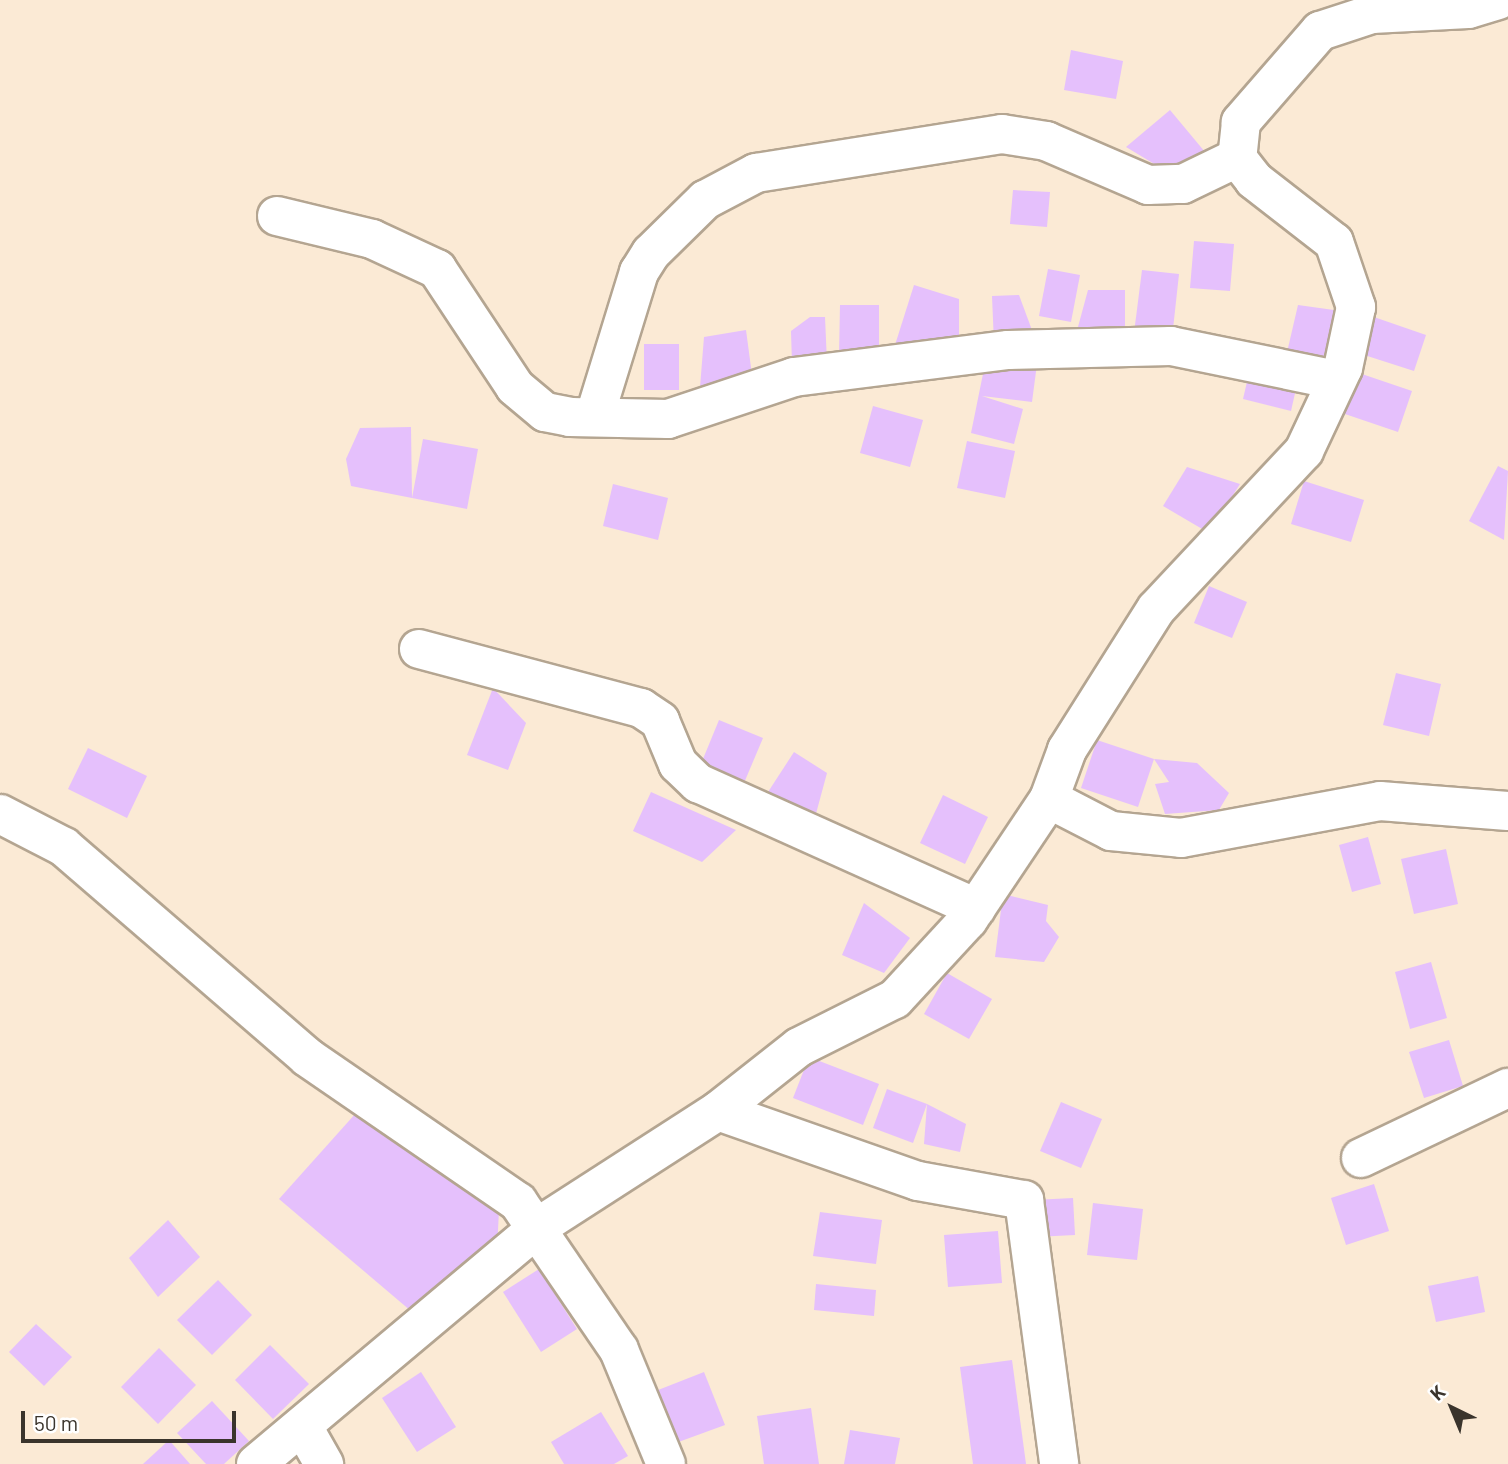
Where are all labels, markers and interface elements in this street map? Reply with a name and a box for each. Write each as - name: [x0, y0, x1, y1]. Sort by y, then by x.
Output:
- north arrow: [1417, 1373, 1487, 1443]
- text: K: [1425, 1380, 1450, 1405]
- scale bar: [24, 1398, 240, 1442]
- text: 50 m: [34, 1410, 78, 1435]

